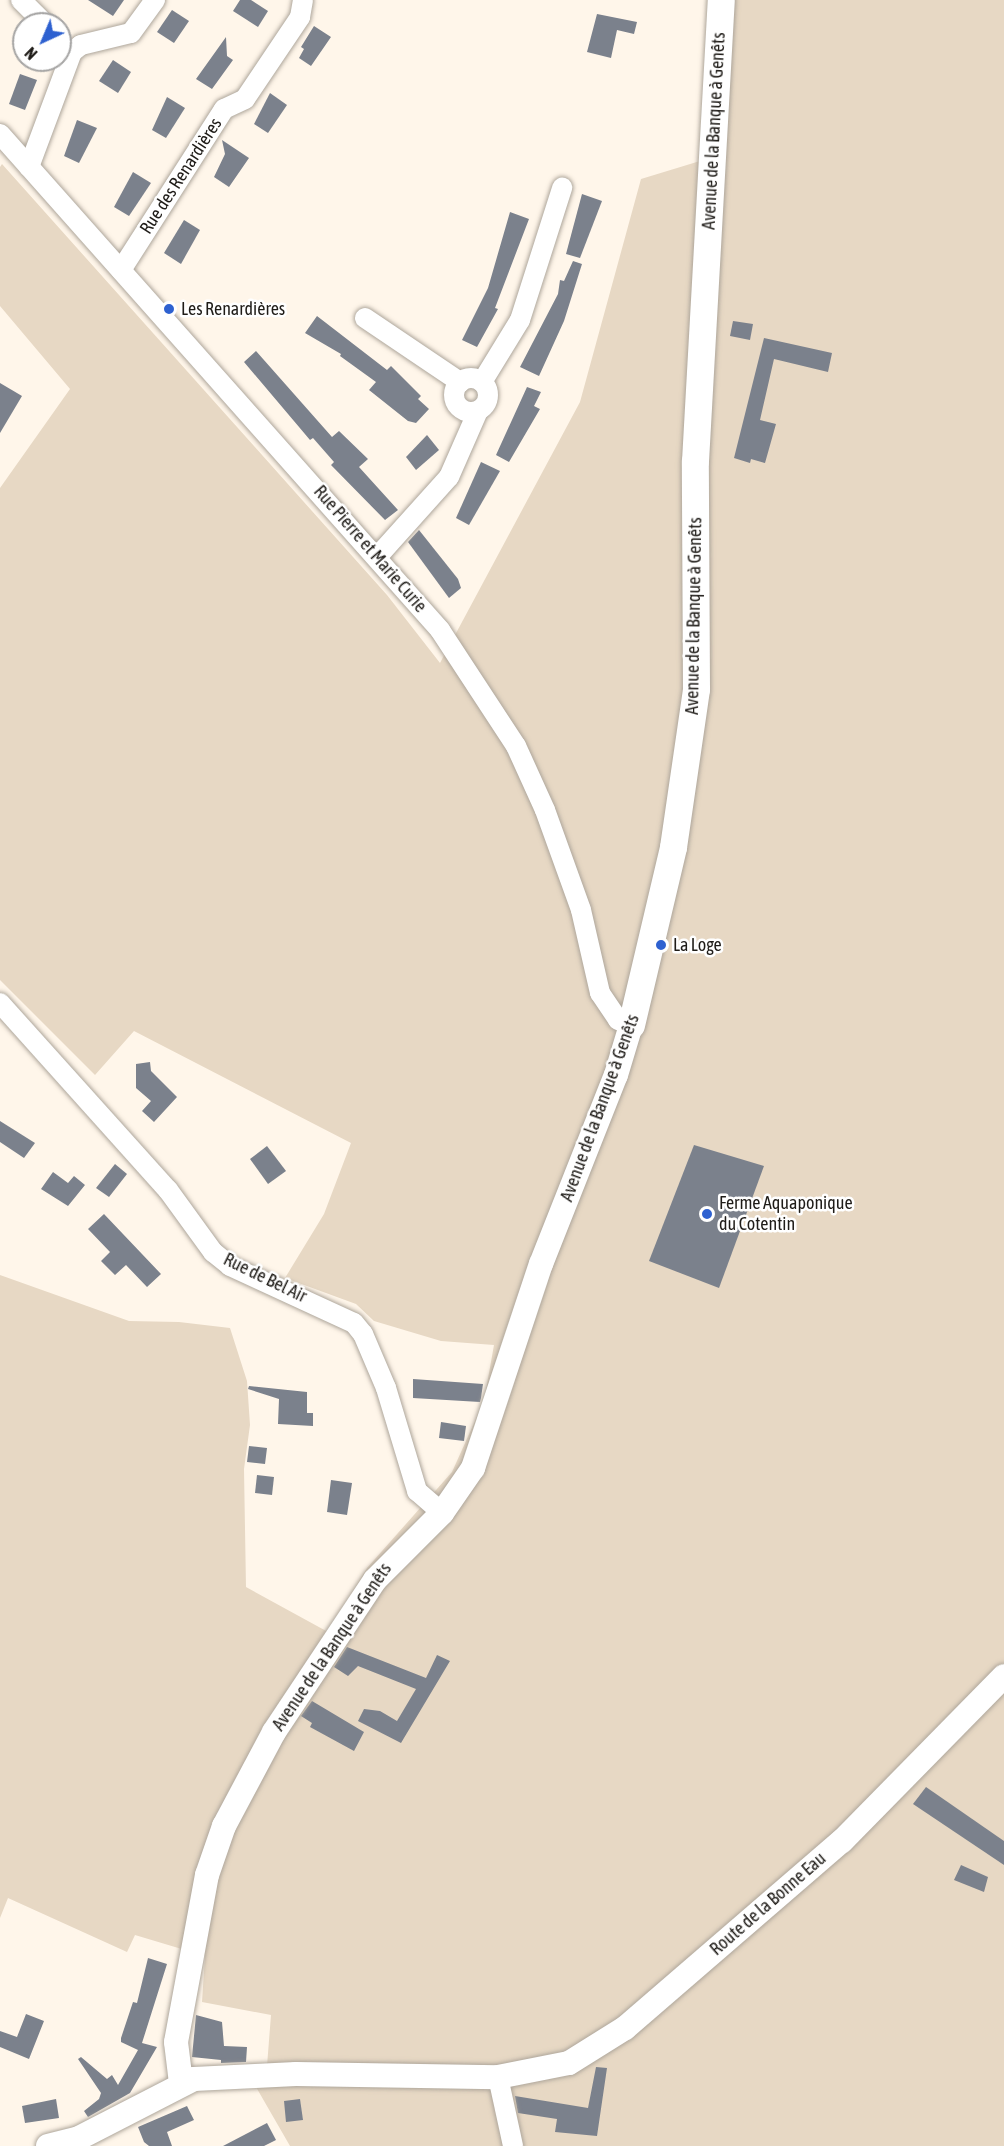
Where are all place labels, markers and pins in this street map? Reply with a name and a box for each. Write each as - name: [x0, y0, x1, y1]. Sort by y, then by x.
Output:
- place label: Les Renardières: [181, 298, 285, 320]
- marker: Les Renardières: [162, 302, 176, 316]
- place label: La Loge: [673, 934, 722, 956]
- marker: La Loge: [654, 938, 668, 952]
- place label: Ferme Aquaponique du Cotentin: [719, 1193, 853, 1236]
- marker: Ferme Aquaponique du Cotentin: [700, 1207, 714, 1221]

